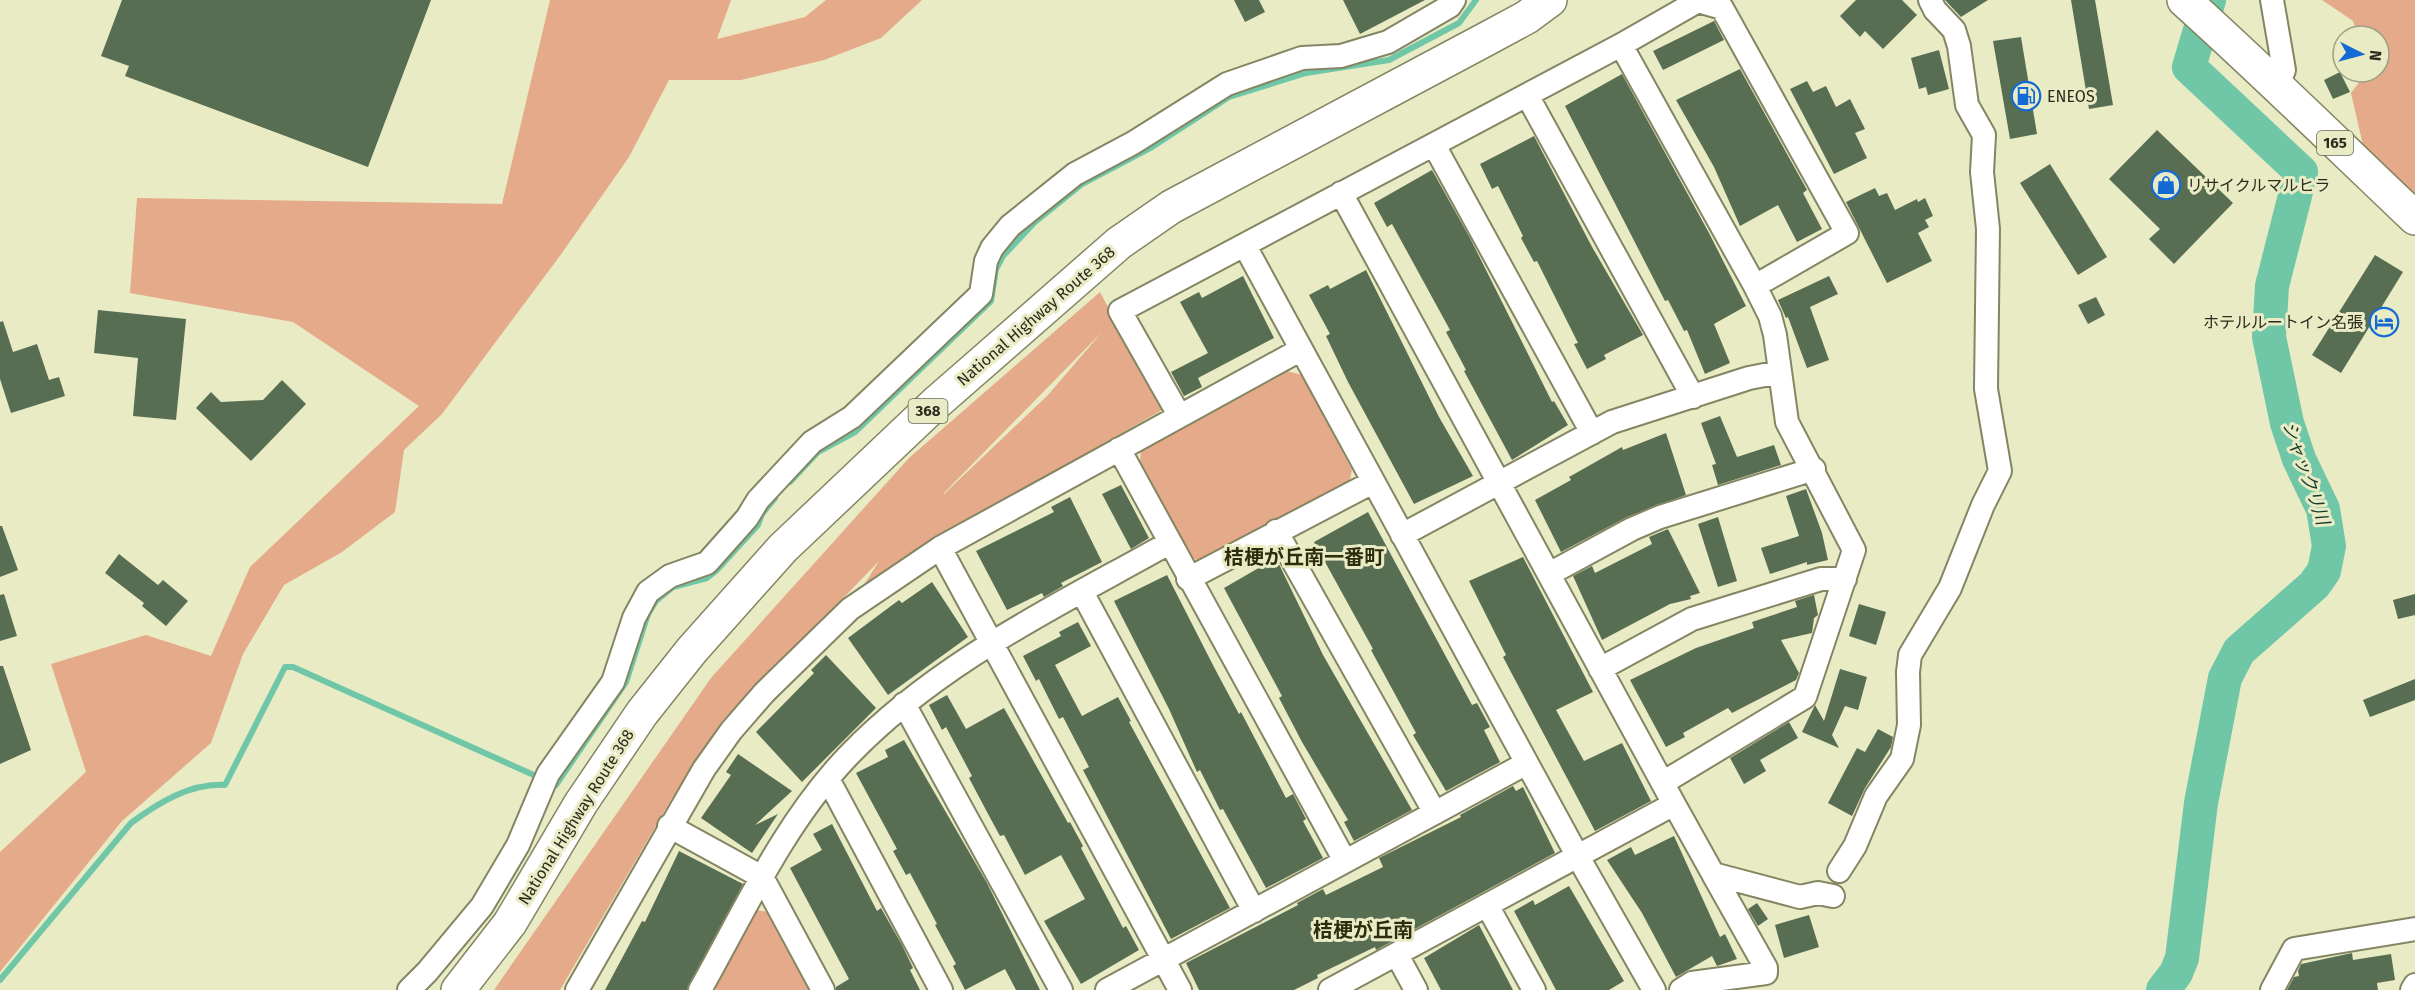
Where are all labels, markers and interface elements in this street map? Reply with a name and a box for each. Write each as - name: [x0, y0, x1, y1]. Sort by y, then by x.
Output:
- north arrow: [2331, 24, 2391, 84]
- text: N: [2365, 49, 2385, 62]
- fuel station icon: ENEOS: [2010, 80, 2042, 112]
- place label: ENEOS: [2047, 87, 2095, 106]
- road number: 165: [2317, 131, 2353, 155]
- shop icon: リサイクルマルヒラ: [2150, 169, 2182, 201]
- place label: リサイクルマルヒラ: [2187, 176, 2330, 195]
- street label: National Highway Route 368: [953, 242, 1119, 390]
- hotel icon: ホテルルートイン名張: [2368, 306, 2400, 338]
- place label: ホテルルートイン名張: [2203, 313, 2363, 332]
- road number: 368: [908, 399, 948, 423]
- water label: シャックリ川: [2278, 418, 2335, 530]
- district label: 桔梗が丘南一番町: [1224, 545, 1384, 569]
- street label: National Highway Route 368: [514, 726, 638, 908]
- district label: 桔梗が丘南: [1313, 918, 1413, 942]

